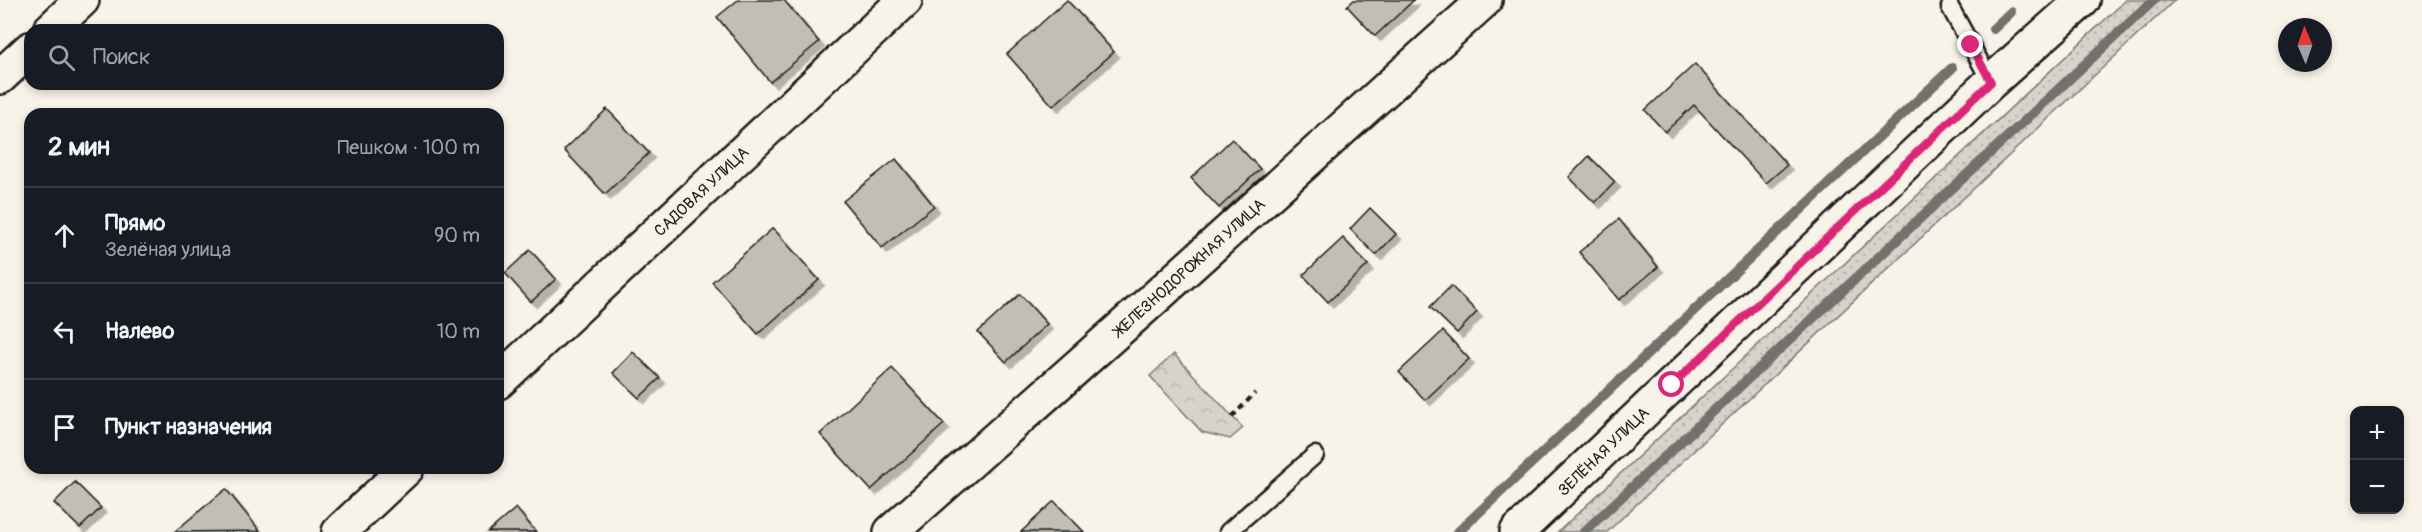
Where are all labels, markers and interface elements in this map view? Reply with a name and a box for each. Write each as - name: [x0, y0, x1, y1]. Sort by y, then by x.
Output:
- north arrow: [2278, 18, 2332, 72]
- search box: [24, 24, 504, 90]
- route end: [1957, 31, 1983, 57]
- icon: search: [45, 41, 78, 74]
- text: Поиск: [93, 43, 150, 71]
- text: 2 мин: [48, 131, 110, 163]
- text: Пешком · 100 m: [337, 135, 480, 160]
- street label: САДОВАЯ УЛИЦА: [650, 143, 753, 241]
- street label: ЖЕЛЕЗНОДОРОЖНАЯ УЛИЦА: [1108, 194, 1270, 343]
- text: Прямо: [105, 209, 165, 237]
- icon: ahead: [48, 219, 81, 252]
- text: 90 m: [434, 223, 480, 248]
- text: Зелёная улица: [105, 237, 231, 262]
- icon: left: [48, 315, 81, 348]
- text: Налево: [105, 317, 174, 345]
- text: 10 m: [436, 319, 480, 344]
- route start: [1658, 371, 1684, 397]
- street label: ЗЕЛЁНАЯ УЛИЦА: [1554, 403, 1654, 500]
- map controls: [2350, 406, 2404, 514]
- button: +: [2350, 406, 2404, 460]
- icon: arrive: [48, 411, 81, 444]
- text: Пункт назначения: [105, 413, 272, 441]
- button: −: [2350, 460, 2404, 514]

